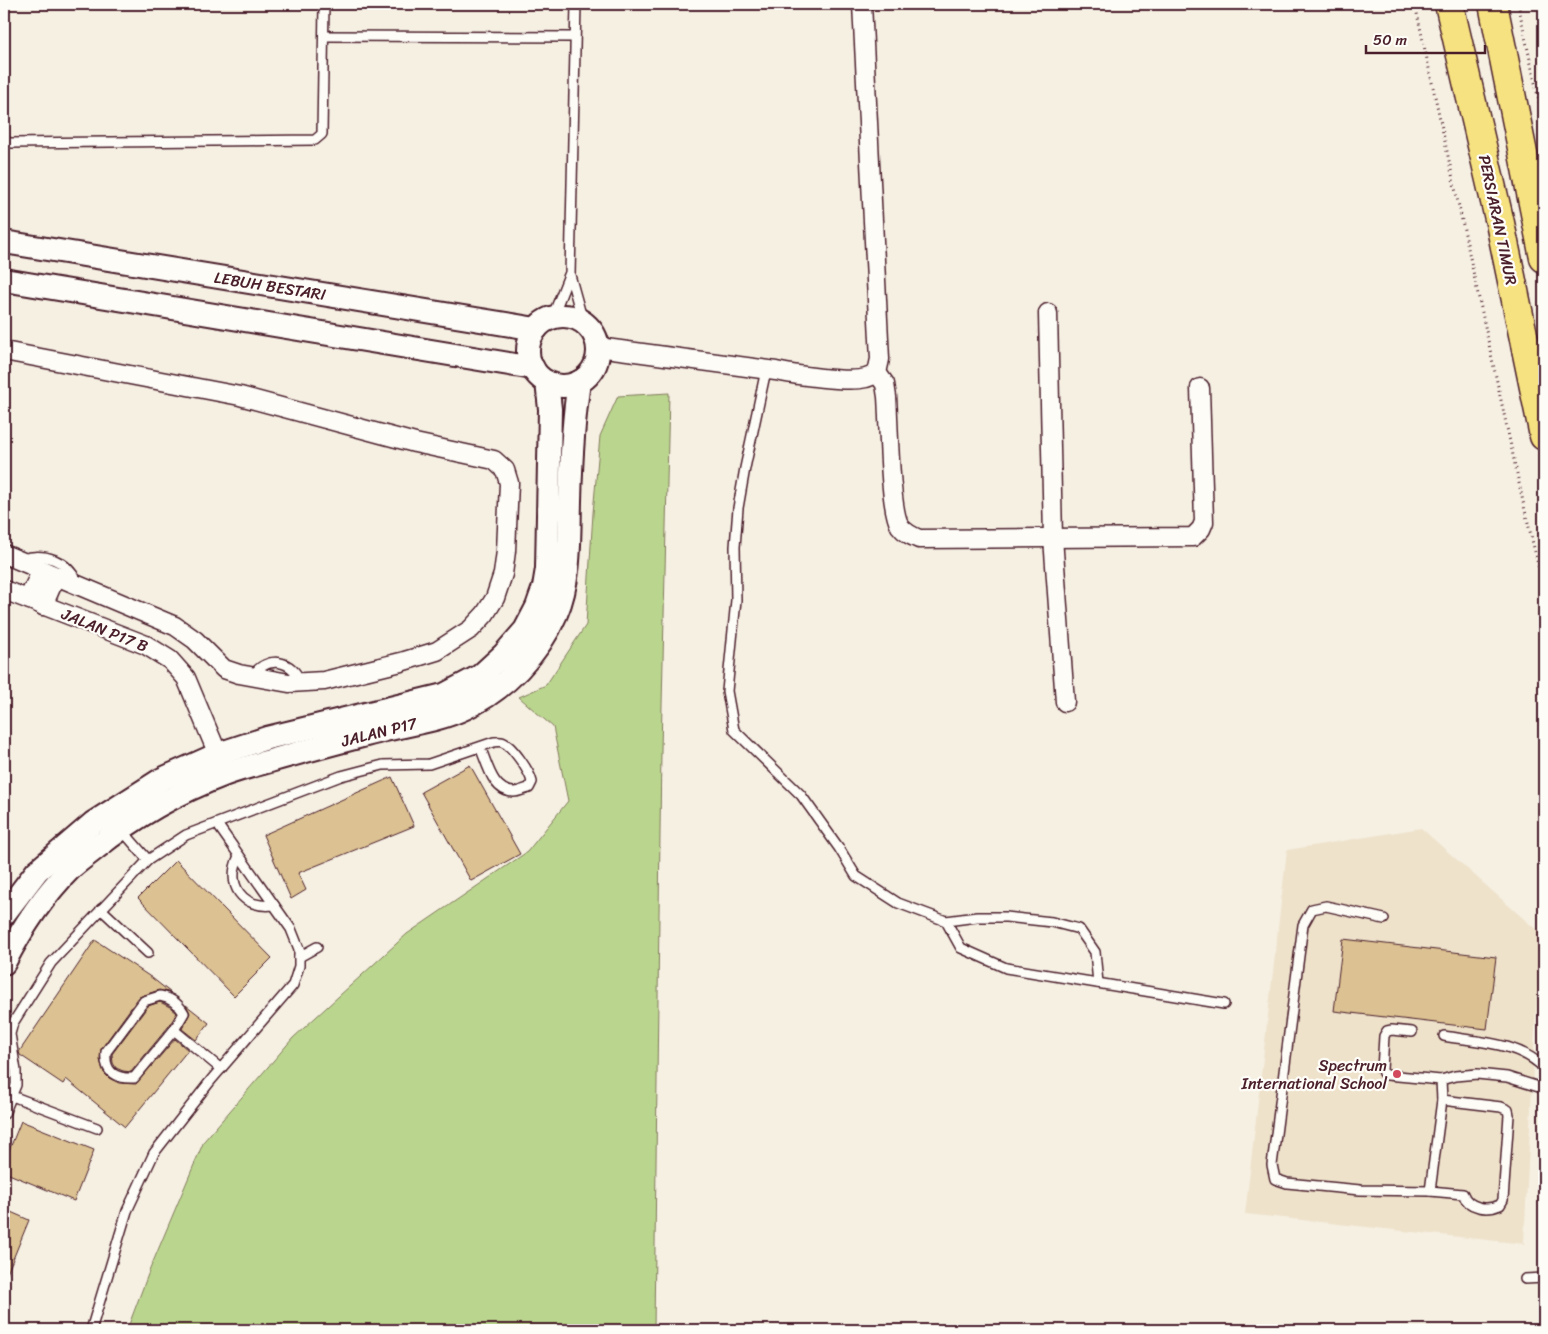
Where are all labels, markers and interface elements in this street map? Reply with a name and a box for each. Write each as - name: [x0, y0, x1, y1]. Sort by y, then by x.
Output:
- scale bar: [1366, 22, 1484, 54]
- text: 50 m: [1373, 27, 1408, 53]
- street label: PERSIARAN TIMUR: [1470, 152, 1526, 288]
- street label: LEBUH BESTARI: [212, 263, 328, 309]
- street label: JALAN P17 B: [56, 599, 153, 661]
- street label: JALAN P17: [337, 708, 421, 756]
- place label: Spectrum International School: [1241, 1051, 1387, 1098]
- marker: Spectrum International School: [1391, 1068, 1403, 1080]

